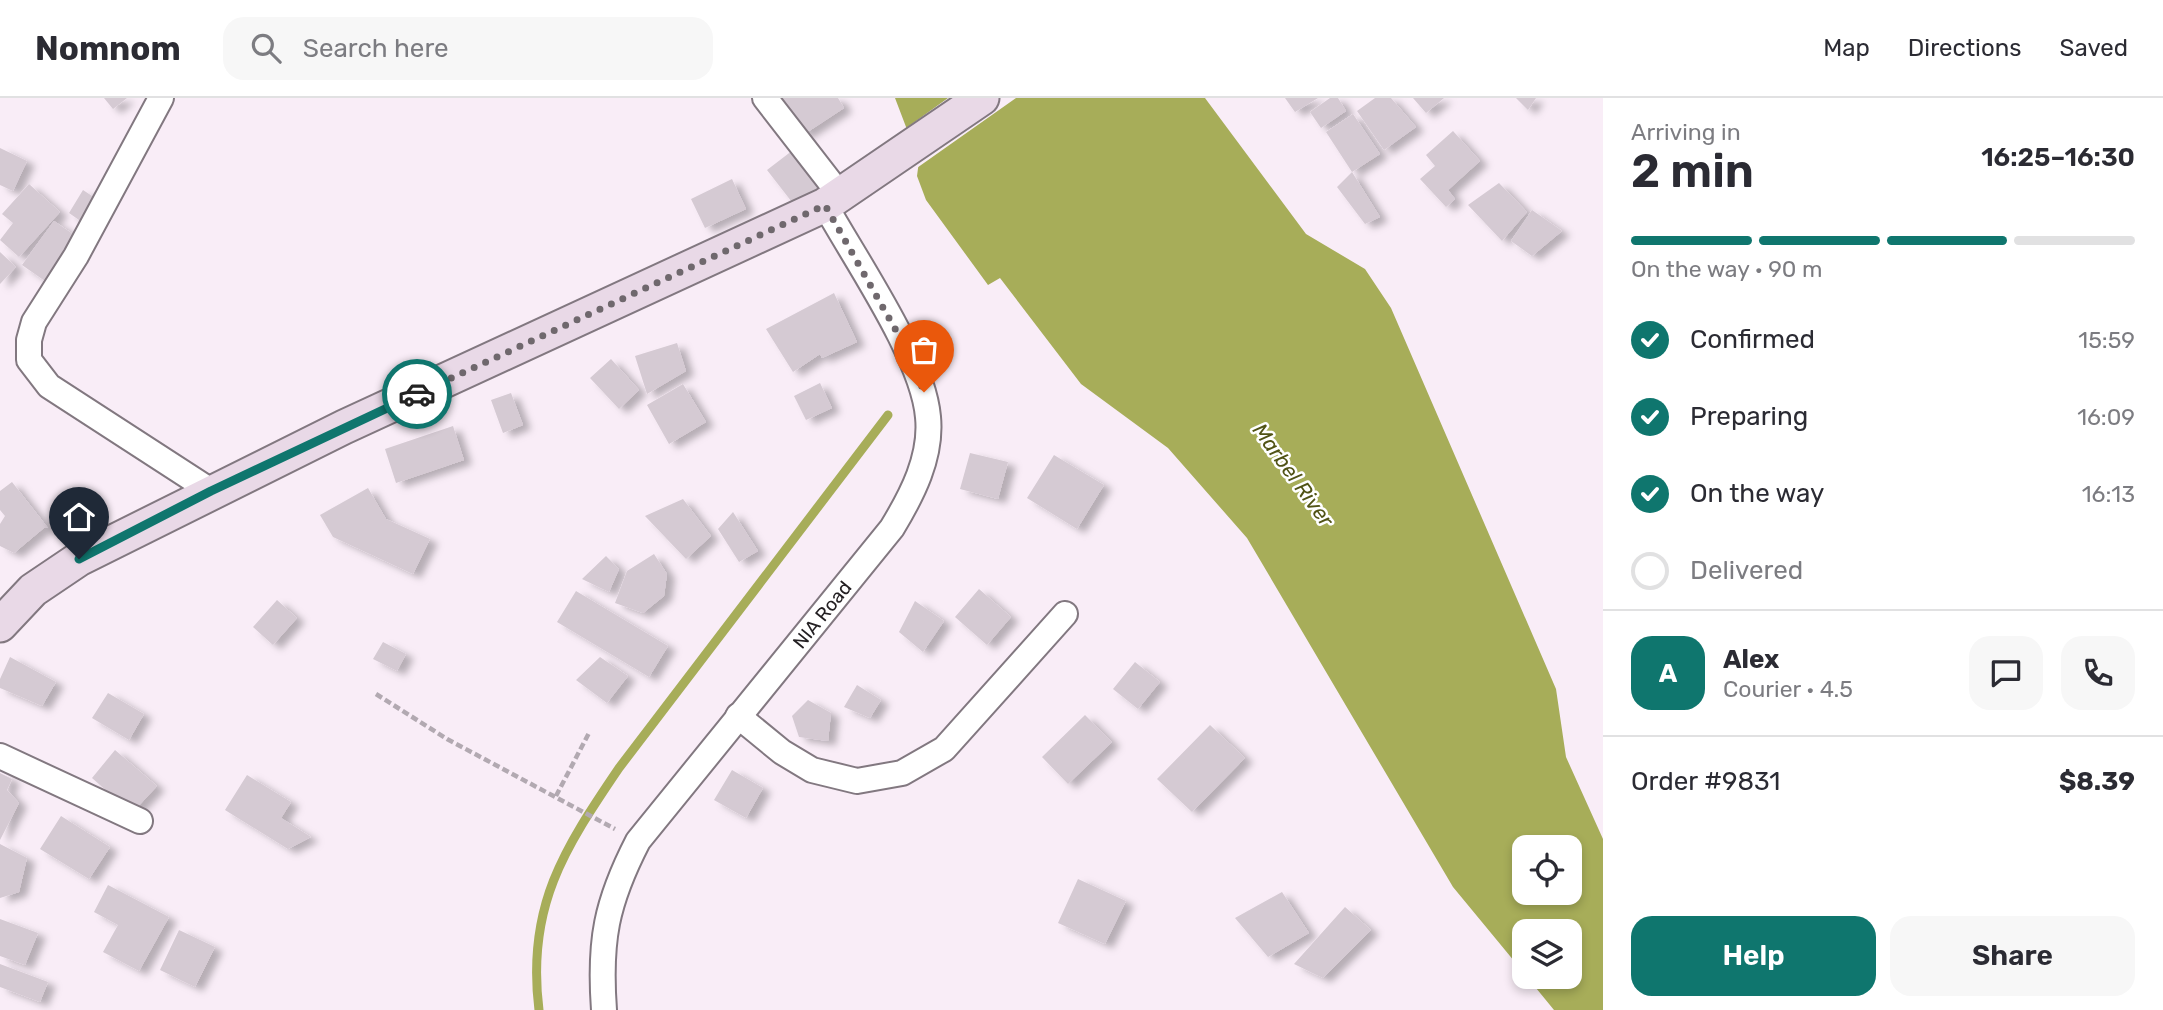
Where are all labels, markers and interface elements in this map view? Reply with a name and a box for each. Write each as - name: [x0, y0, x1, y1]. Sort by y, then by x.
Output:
- search box: [223, 17, 713, 80]
- text: Nomnom: [35, 29, 181, 68]
- icon: search: [247, 29, 285, 67]
- text: Search here: [303, 33, 449, 64]
- text: Map: [1823, 34, 1870, 62]
- text: Directions: [1908, 34, 2021, 62]
- text: Saved: [2059, 34, 2128, 62]
- text: Arriving in: [1631, 118, 1741, 146]
- text: 16:25–16:30: [1981, 142, 2135, 173]
- text: 2 min: [1631, 144, 1754, 199]
- text: On the way · 90 m: [1631, 255, 1822, 283]
- pin: [894, 320, 954, 392]
- icon: check: [1631, 321, 1669, 359]
- text: Confirmed: [1690, 324, 1815, 355]
- text: 15:59: [2078, 326, 2135, 354]
- icon: bag: [905, 331, 943, 369]
- courier: [382, 359, 452, 429]
- icon: car: [398, 375, 436, 413]
- icon: check: [1631, 398, 1669, 436]
- text: Preparing: [1690, 401, 1808, 432]
- text: 16:09: [2077, 403, 2135, 431]
- water label: Marbel River: [1248, 418, 1340, 532]
- icon: check: [1631, 475, 1669, 513]
- text: On the way: [1690, 478, 1824, 509]
- text: 16:13: [2082, 480, 2135, 508]
- pin: [49, 487, 109, 559]
- icon: home: [60, 498, 98, 536]
- text: Delivered: [1690, 555, 1803, 586]
- street label: NIA Road: [788, 576, 856, 653]
- button: chat: [1969, 636, 2043, 710]
- button: phone: [2061, 636, 2135, 710]
- text: Alex: [1723, 644, 1779, 675]
- text: A: [1659, 658, 1677, 689]
- text: Courier · 4.5: [1723, 675, 1853, 703]
- text: Order #9831: [1631, 766, 1780, 797]
- text: $8.39: [2059, 766, 2135, 797]
- map controls: [1512, 835, 1582, 989]
- button: locate: [1512, 835, 1582, 905]
- button: Help: [1631, 916, 1876, 996]
- button: Share: [1890, 916, 2135, 996]
- button: layers: [1512, 919, 1582, 989]

